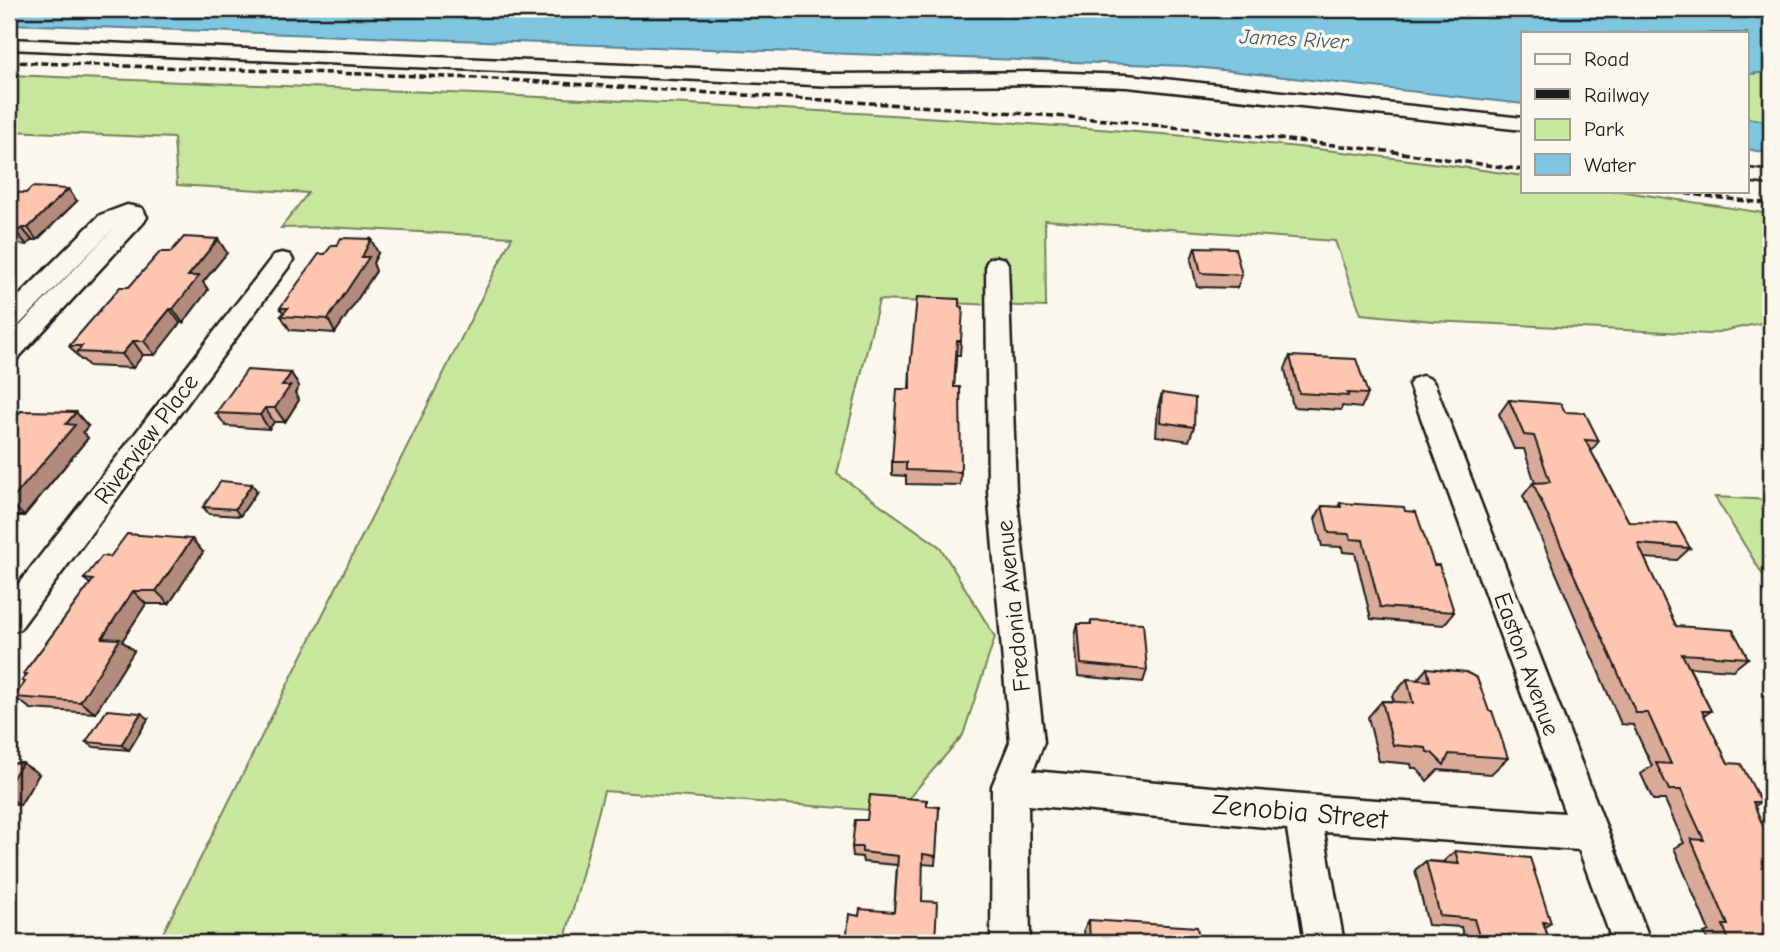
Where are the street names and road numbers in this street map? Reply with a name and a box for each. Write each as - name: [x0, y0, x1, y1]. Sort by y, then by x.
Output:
- street label: Riverview Place: [88, 369, 204, 509]
- street label: Fredonia Avenue: [990, 519, 1036, 693]
- street label: Easton Avenue: [1488, 589, 1566, 739]
- street label: Zenobia Street: [1211, 788, 1390, 836]

